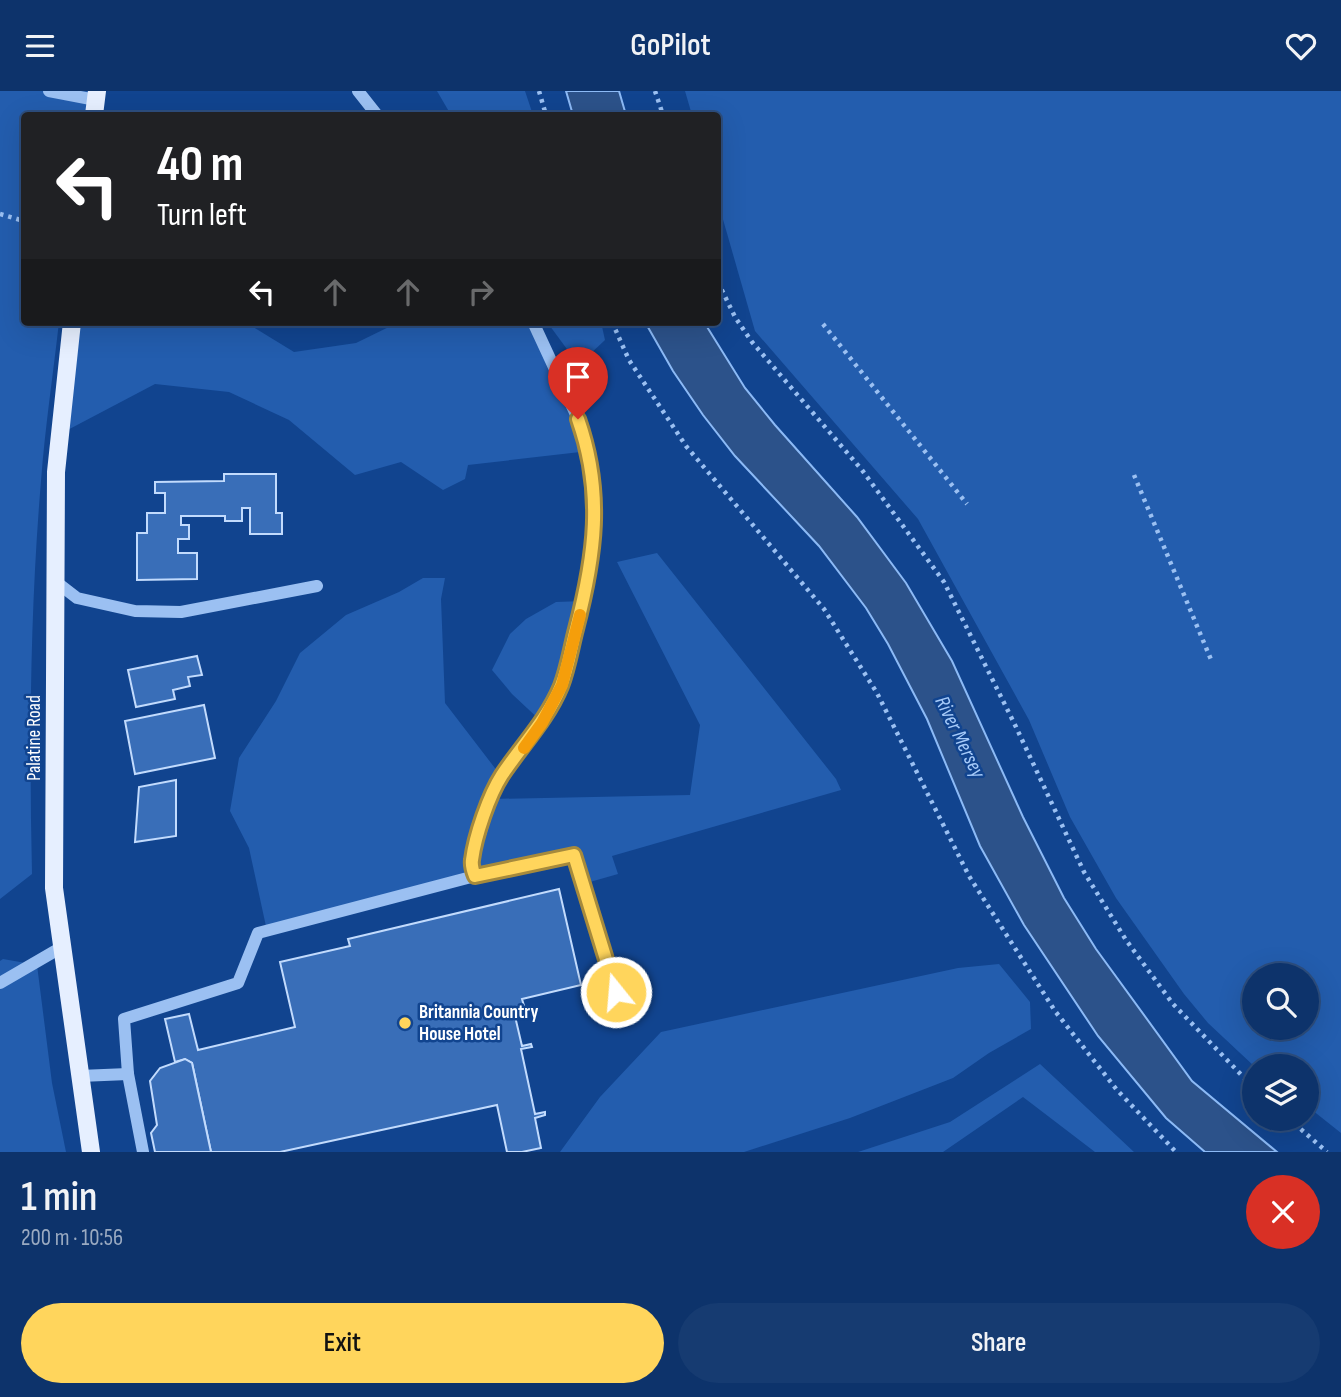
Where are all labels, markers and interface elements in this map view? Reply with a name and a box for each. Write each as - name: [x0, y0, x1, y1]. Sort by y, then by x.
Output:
- text: GoPilot: [630, 26, 711, 65]
- icon: menu: [21, 27, 59, 65]
- icon: heart: [1282, 27, 1320, 65]
- text: 40 m: [157, 136, 243, 195]
- icon: left: [42, 140, 133, 231]
- text: Turn left: [157, 196, 247, 235]
- icon: left: [243, 273, 281, 311]
- icon: ahead: [316, 273, 354, 311]
- icon: ahead: [389, 273, 427, 311]
- icon: right: [462, 273, 500, 311]
- pin: [548, 347, 608, 419]
- icon: arrive: [559, 358, 597, 396]
- water label: River Mersey: [929, 692, 991, 783]
- street label: Palatine Road: [23, 695, 46, 781]
- position arrow: [579, 955, 653, 1029]
- map controls: [1242, 963, 1319, 1131]
- button: search: [1242, 963, 1319, 1040]
- place label: Britannia Country House Hotel: [419, 1001, 538, 1046]
- marker: Britannia Country House Hotel: [397, 1015, 413, 1031]
- button: layers: [1242, 1054, 1319, 1131]
- text: 1 min: [21, 1172, 97, 1223]
- button: close: [1246, 1175, 1320, 1249]
- text: 200 m · 10:56: [21, 1224, 123, 1252]
- button: Exit: [21, 1303, 664, 1383]
- button: Share: [678, 1303, 1320, 1383]

